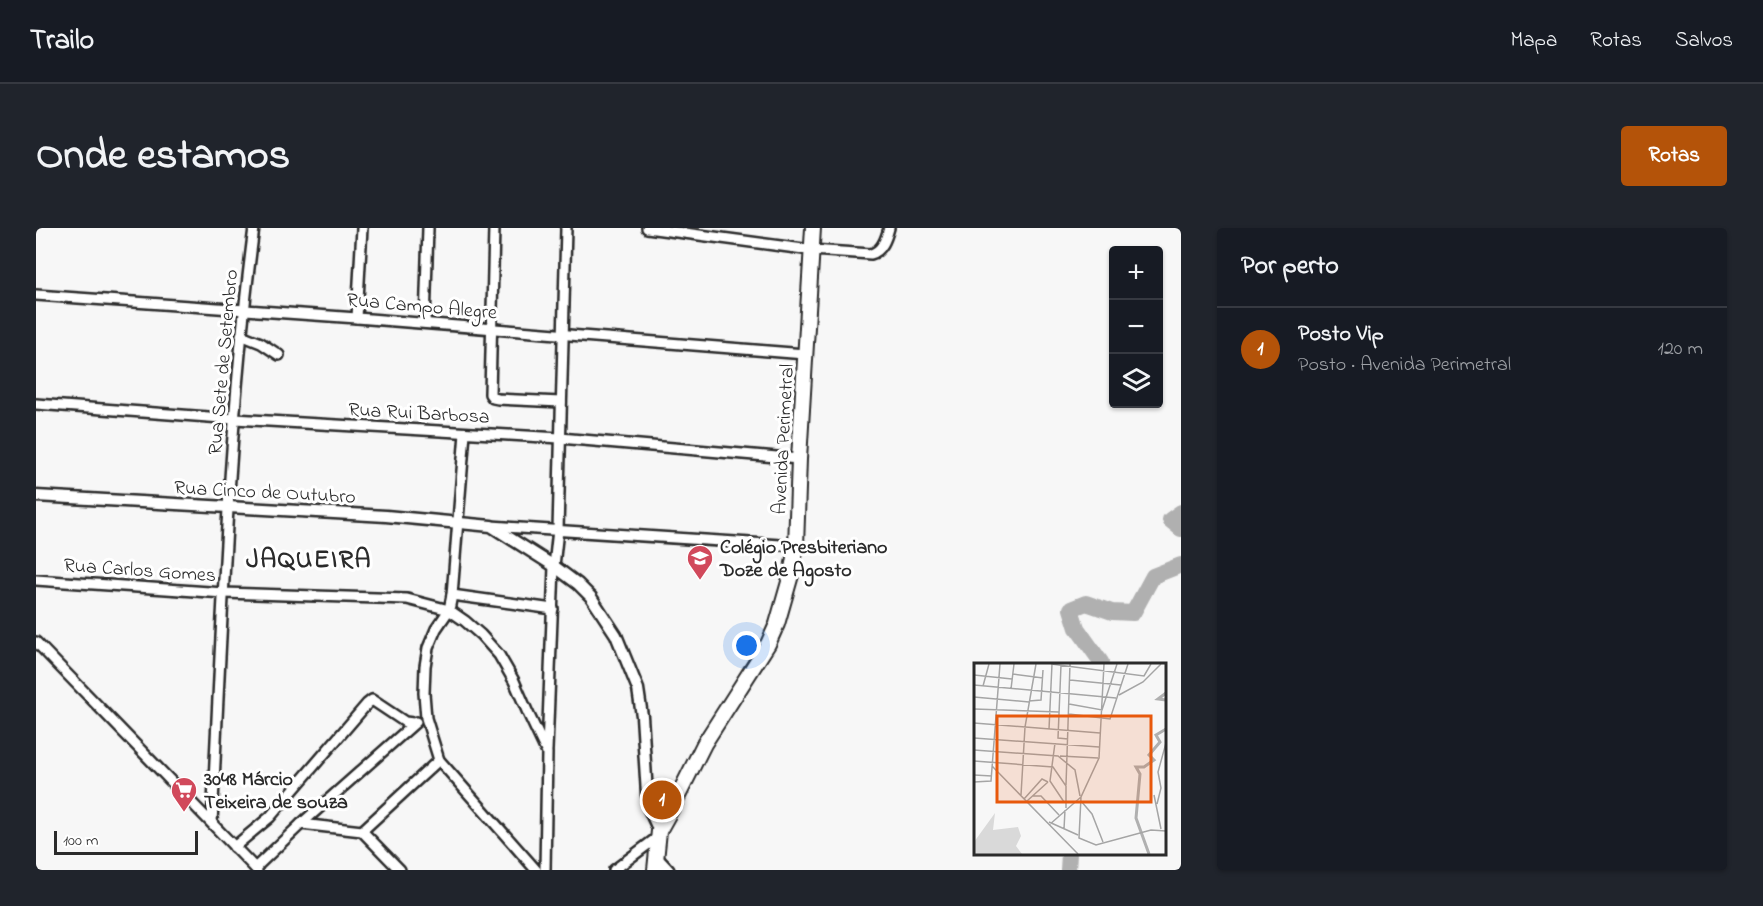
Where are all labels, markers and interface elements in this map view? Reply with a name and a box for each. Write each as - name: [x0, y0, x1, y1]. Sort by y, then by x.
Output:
- text: Trailo: [30, 21, 94, 62]
- text: Mapa: [1510, 26, 1557, 56]
- text: Rotas: [1590, 26, 1642, 56]
- text: Salvos: [1675, 26, 1733, 56]
- text: Onde estamos: [36, 126, 290, 187]
- button: Rotas: [1621, 126, 1727, 186]
- map controls: [1109, 246, 1163, 408]
- button: +: [1109, 246, 1163, 300]
- text: Por perto: [1241, 248, 1339, 286]
- street label: Rua Sete de Setembro: [202, 268, 247, 456]
- street label: Rua Campo Alegre: [345, 286, 498, 329]
- button: −: [1109, 300, 1163, 354]
- text: Posto Vip: [1298, 319, 1384, 351]
- text: 1: [1257, 335, 1264, 364]
- text: 120 m: [1658, 335, 1703, 364]
- text: Posto · Avenida Perimetral: [1298, 351, 1511, 380]
- button: layers: [1109, 354, 1163, 408]
- street label: Avenida Perimetral: [766, 363, 803, 515]
- street label: Rua Rui Barbosa: [347, 396, 490, 433]
- street label: Rua Cinco de Outubro: [173, 474, 356, 513]
- place label: Colégio Presbiteriano Doze de Agosto: [719, 534, 888, 587]
- district label: JAQUEIRA: [246, 542, 372, 580]
- school or university icon: Colégio Presbiteriano Doze de Agosto: [685, 543, 715, 581]
- street label: Rua Carlos Gomes: [63, 552, 217, 591]
- your location: [732, 631, 761, 660]
- inset map: [974, 663, 1166, 855]
- place label: 3048 Márcio Teixeira de souza: [203, 766, 348, 818]
- supermarket icon: 3048 Márcio Teixeira de souza: [169, 775, 199, 813]
- pin: 1: [642, 778, 682, 822]
- scale bar: [54, 828, 198, 856]
- text: 100 m: [63, 829, 98, 853]

